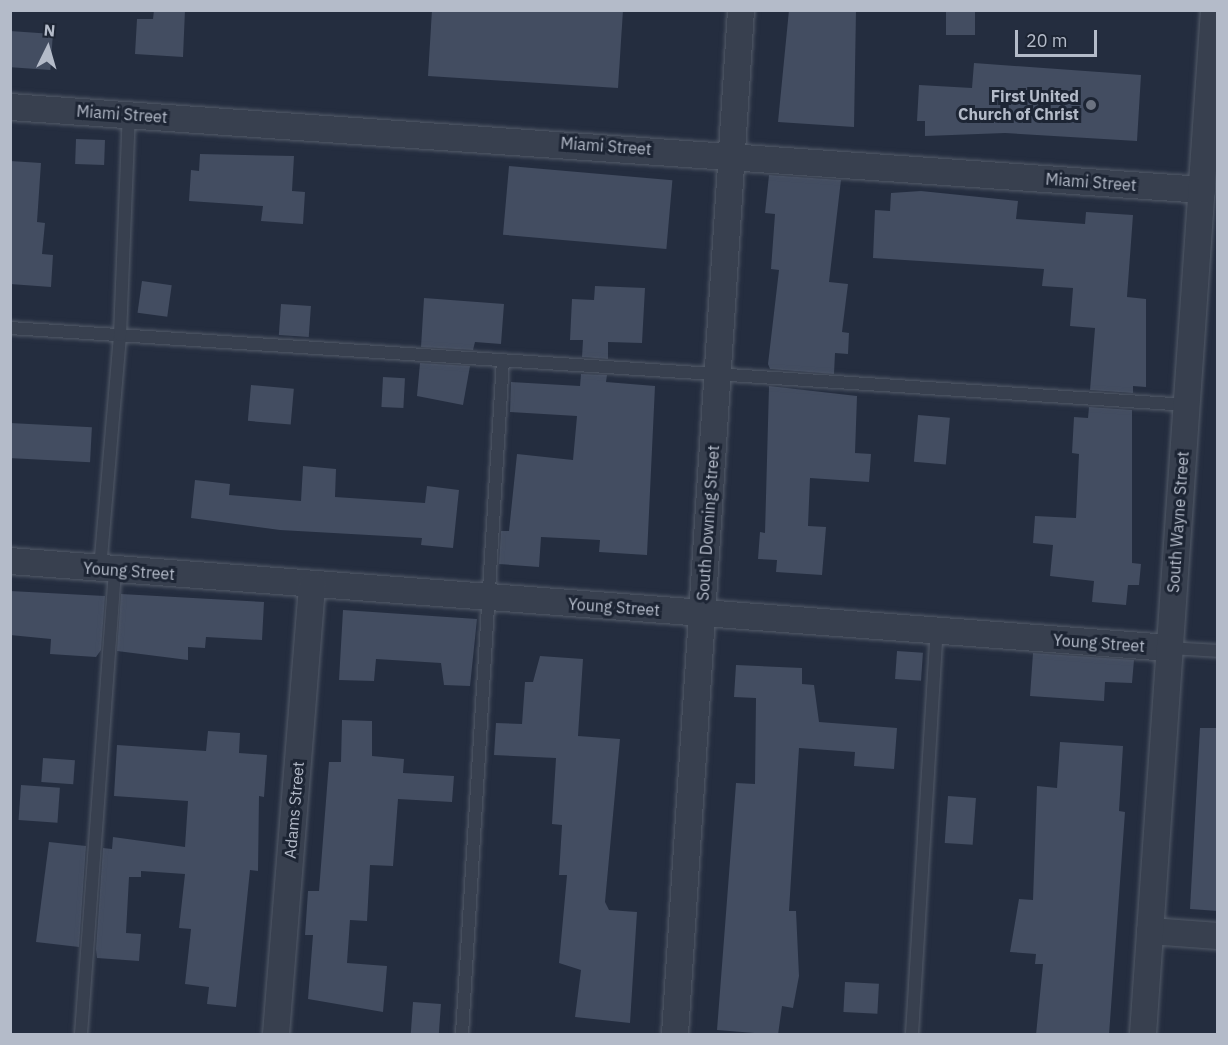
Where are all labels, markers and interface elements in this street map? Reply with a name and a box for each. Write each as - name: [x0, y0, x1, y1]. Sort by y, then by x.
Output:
- north arrow: [18, 18, 78, 78]
- scale bar: [1018, 18, 1100, 56]
- text: N: [43, 20, 56, 41]
- text: 20 m: [1026, 29, 1068, 52]
- place label: First United Church of Christ: [958, 86, 1079, 124]
- marker: First United Church of Christ: [1084, 98, 1098, 112]
- street label: Miami Street: [76, 101, 168, 127]
- street label: Miami Street: [560, 133, 652, 159]
- street label: Miami Street: [1045, 169, 1137, 195]
- street label: South Downing Street: [693, 445, 723, 601]
- street label: South Wayne Street: [1163, 451, 1193, 593]
- street label: Young Street: [82, 558, 176, 584]
- street label: Young Street: [567, 594, 661, 620]
- street label: Young Street: [1052, 630, 1146, 656]
- street label: Adams Street: [280, 761, 308, 859]

